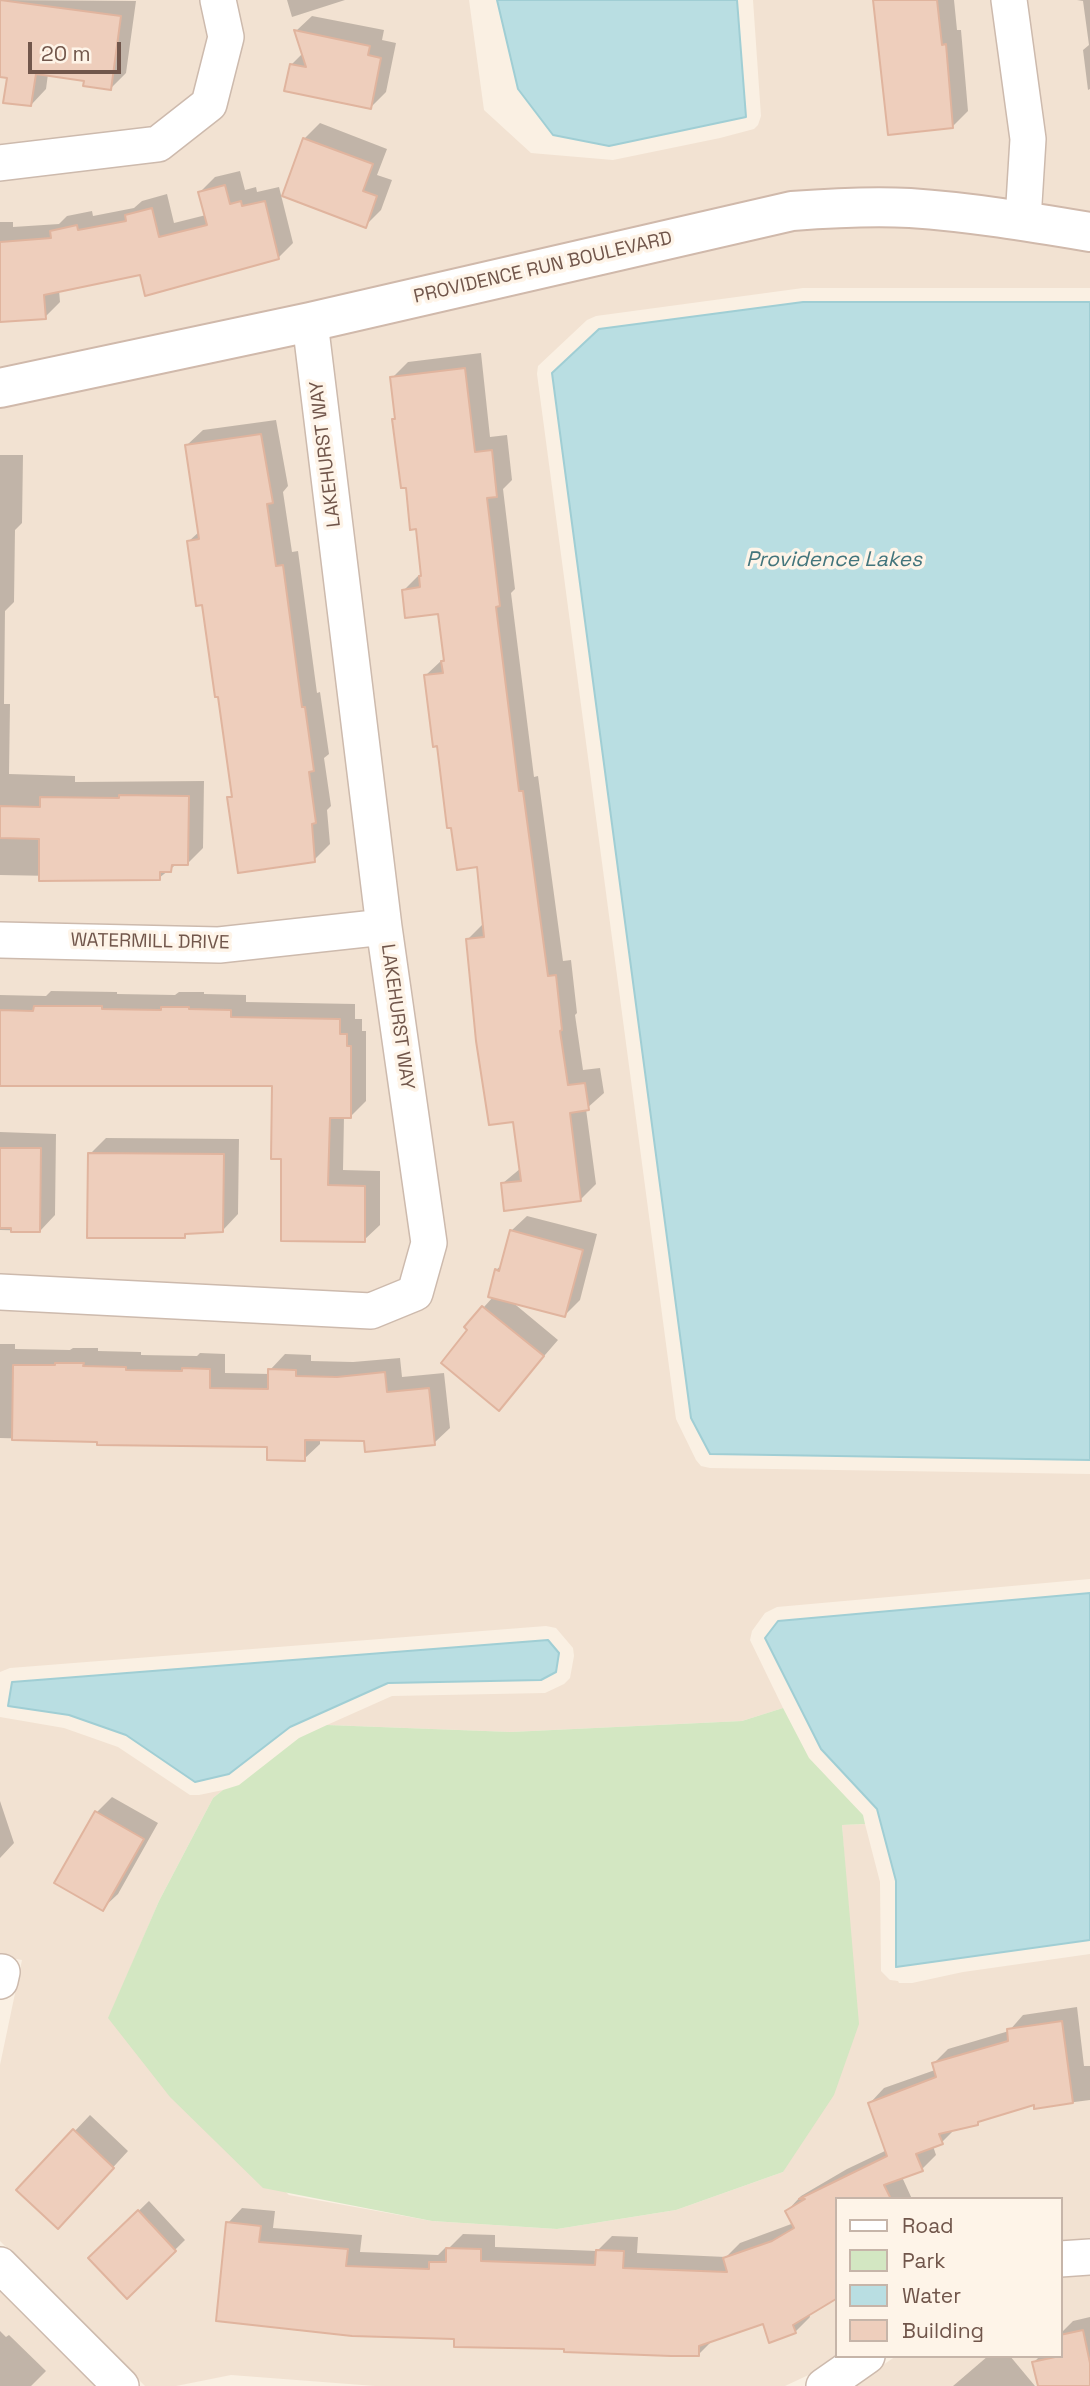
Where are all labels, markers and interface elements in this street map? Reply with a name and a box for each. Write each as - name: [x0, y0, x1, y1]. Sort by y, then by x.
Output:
- scale bar: [32, 28, 124, 72]
- text: 20 m: [41, 40, 91, 67]
- street label: PROVIDENCE RUN BOULEVARD: [412, 227, 674, 309]
- street label: LAKEHURST WAY: [306, 380, 346, 528]
- water label: Providence Lakes: [746, 547, 922, 573]
- street label: WATERMILL DRIVE: [70, 929, 230, 955]
- street label: LAKEHURST WAY: [375, 943, 419, 1091]
- legend: [834, 2197, 1062, 2358]
- text: Road: [902, 2212, 954, 2239]
- text: Park: [902, 2247, 946, 2274]
- text: Water: [902, 2282, 961, 2309]
- text: Building: [902, 2317, 984, 2344]

